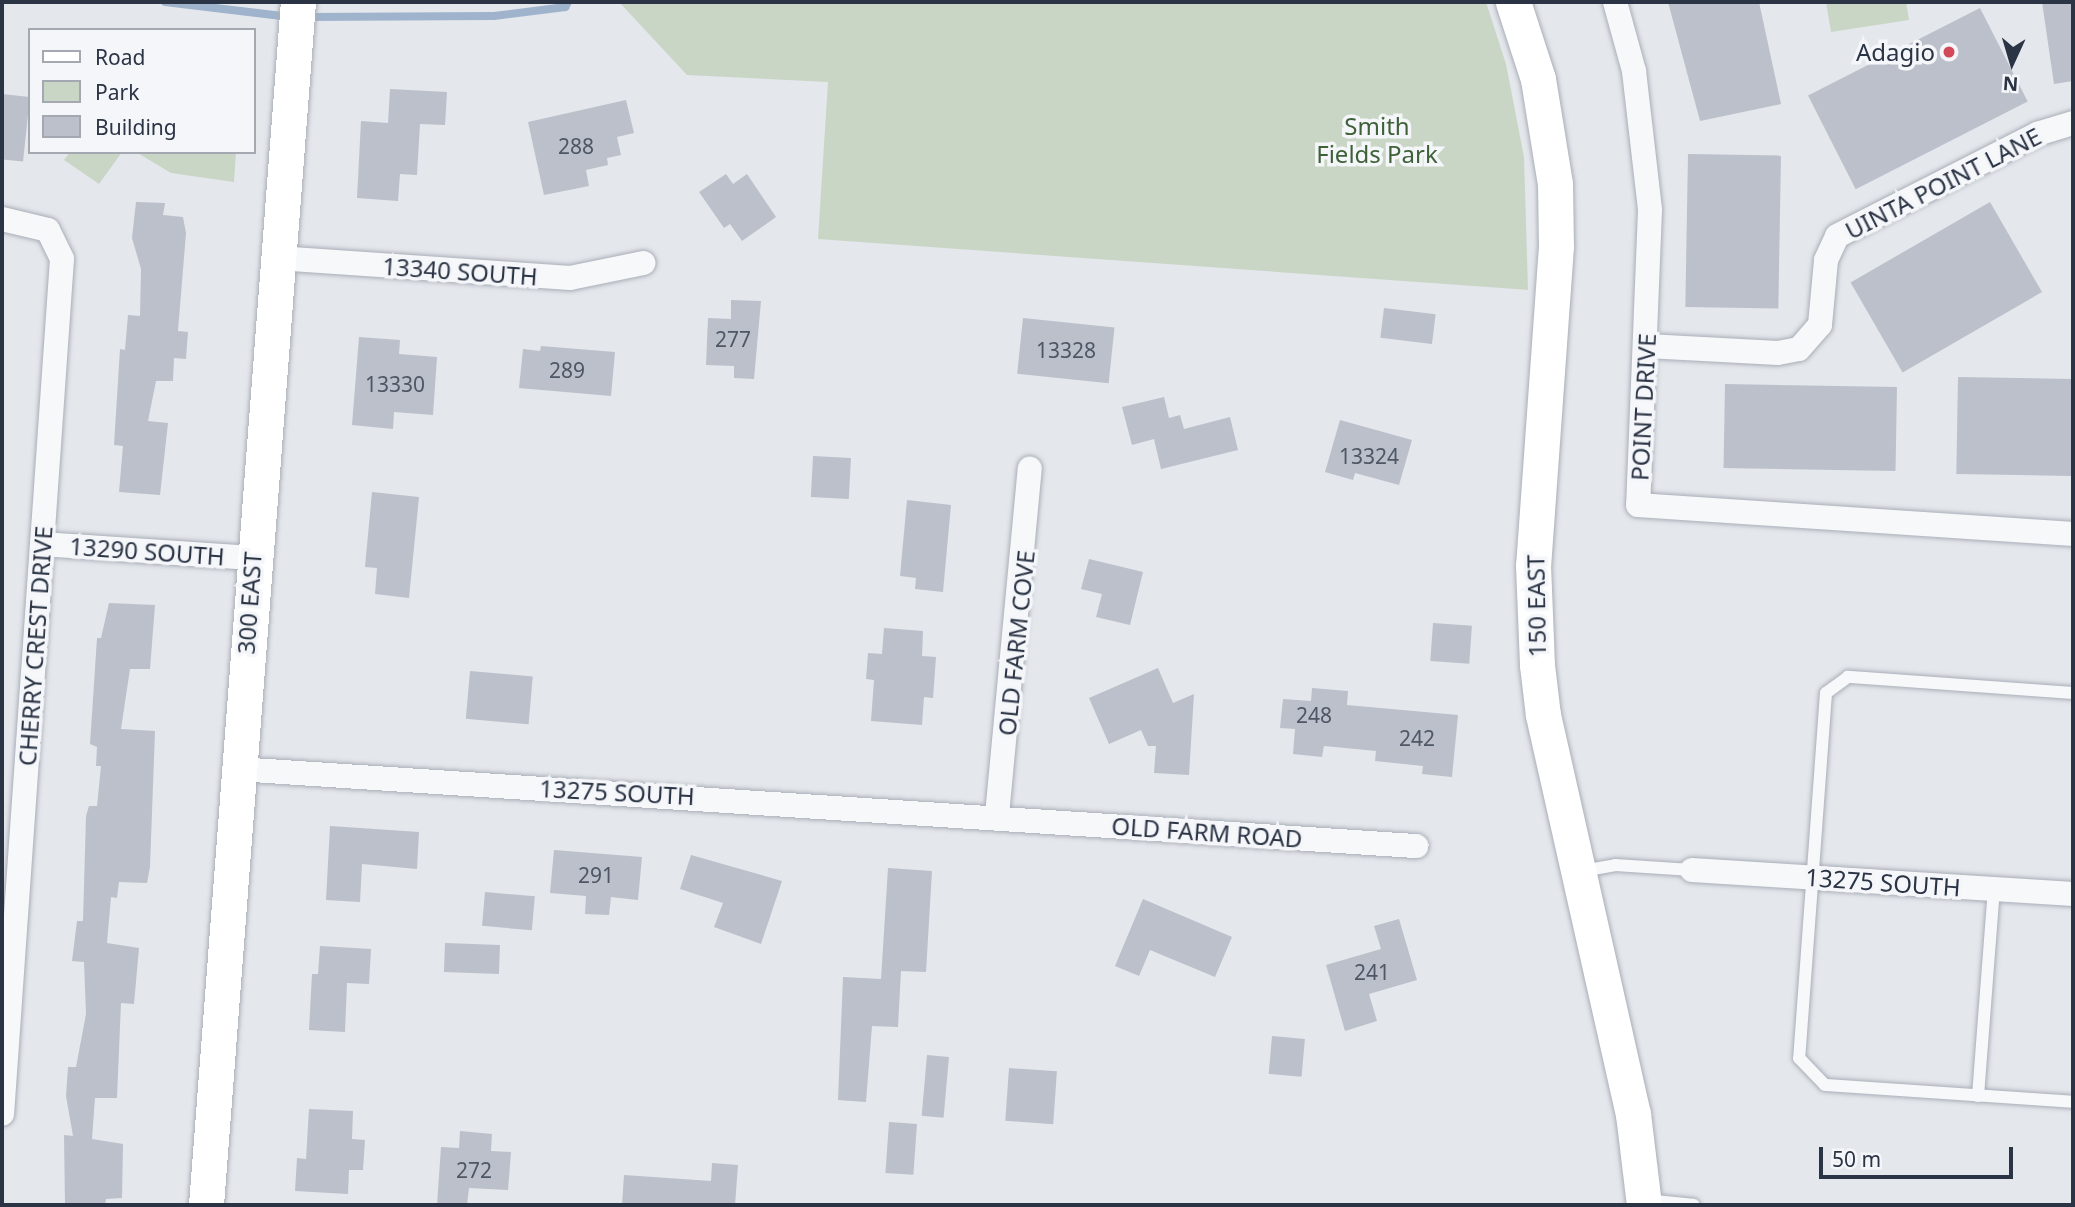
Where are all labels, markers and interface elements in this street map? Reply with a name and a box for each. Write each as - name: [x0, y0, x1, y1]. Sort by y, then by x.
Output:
- legend: [28, 28, 256, 154]
- north arrow: [1977, 28, 2047, 98]
- place label: Adagio: [1856, 38, 1935, 66]
- text: Road: [95, 43, 145, 71]
- marker: Adagio: [1941, 44, 1957, 60]
- text: N: [2002, 70, 2019, 97]
- text: Park: [95, 78, 139, 106]
- park label: Smith Fields Park: [1316, 112, 1438, 168]
- text: Building: [95, 113, 177, 141]
- street label: UINTA POINT LANE: [1840, 121, 2046, 245]
- house number: 288: [558, 133, 594, 159]
- street label: 13340 SOUTH: [381, 251, 539, 291]
- house number: 277: [715, 326, 751, 352]
- street label: POINT DRIVE: [1625, 333, 1661, 481]
- house number: 13328: [1036, 337, 1096, 363]
- house number: 289: [549, 357, 585, 383]
- house number: 13330: [365, 371, 425, 397]
- house number: 13324: [1339, 443, 1399, 469]
- street label: CHERRY CREST DRIVE: [12, 525, 58, 767]
- street label: 13290 SOUTH: [68, 531, 226, 571]
- street label: OLD FARM COVE: [992, 549, 1040, 737]
- street label: 300 EAST: [231, 551, 267, 655]
- street label: 150 EAST: [1521, 554, 1551, 658]
- house number: 248: [1296, 702, 1332, 728]
- house number: 242: [1399, 725, 1435, 751]
- street label: 13275 SOUTH: [539, 774, 695, 810]
- street label: OLD FARM ROAD: [1111, 811, 1303, 853]
- house number: 291: [578, 862, 614, 888]
- street label: 13275 SOUTH: [1804, 862, 1962, 902]
- house number: 241: [1354, 959, 1390, 985]
- scale bar: [1823, 1134, 2017, 1178]
- text: 50 m: [1832, 1145, 1881, 1173]
- house number: 272: [456, 1157, 492, 1183]

